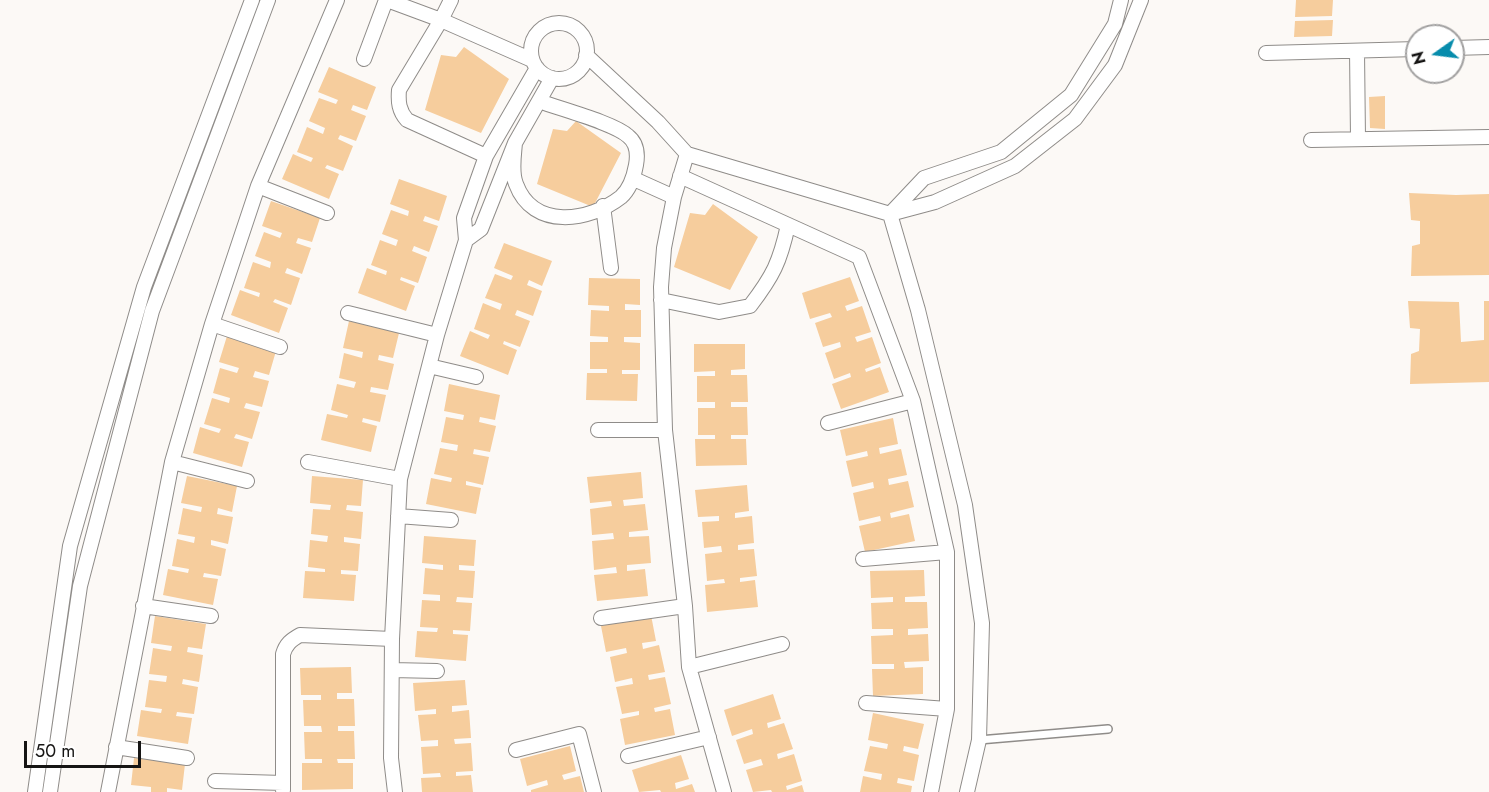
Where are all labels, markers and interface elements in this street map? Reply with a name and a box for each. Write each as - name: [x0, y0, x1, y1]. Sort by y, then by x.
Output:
- north arrow: [1405, 24, 1465, 84]
- text: N: [1406, 49, 1432, 67]
- scale bar: [27, 729, 144, 767]
- text: 50 m: [35, 738, 75, 764]

